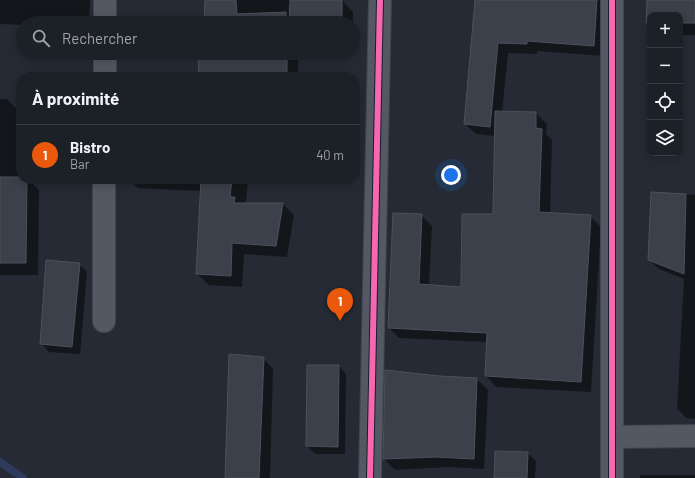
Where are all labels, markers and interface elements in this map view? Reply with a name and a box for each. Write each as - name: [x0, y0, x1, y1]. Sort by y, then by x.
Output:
- map controls: [647, 12, 683, 156]
- button: +: [647, 12, 683, 48]
- search box: [16, 16, 360, 60]
- icon: search: [30, 27, 52, 49]
- text: Rechercher: [62, 29, 138, 47]
- button: −: [647, 48, 683, 84]
- button: locate: [647, 84, 683, 120]
- text: À proximité: [32, 88, 119, 108]
- button: layers: [647, 120, 683, 156]
- text: Bistro: [70, 138, 110, 156]
- text: 1: [43, 147, 47, 163]
- text: 40 m: [316, 147, 344, 163]
- text: Bar: [70, 156, 89, 172]
- your location: [441, 165, 461, 185]
- pin: 1: [327, 288, 353, 321]

